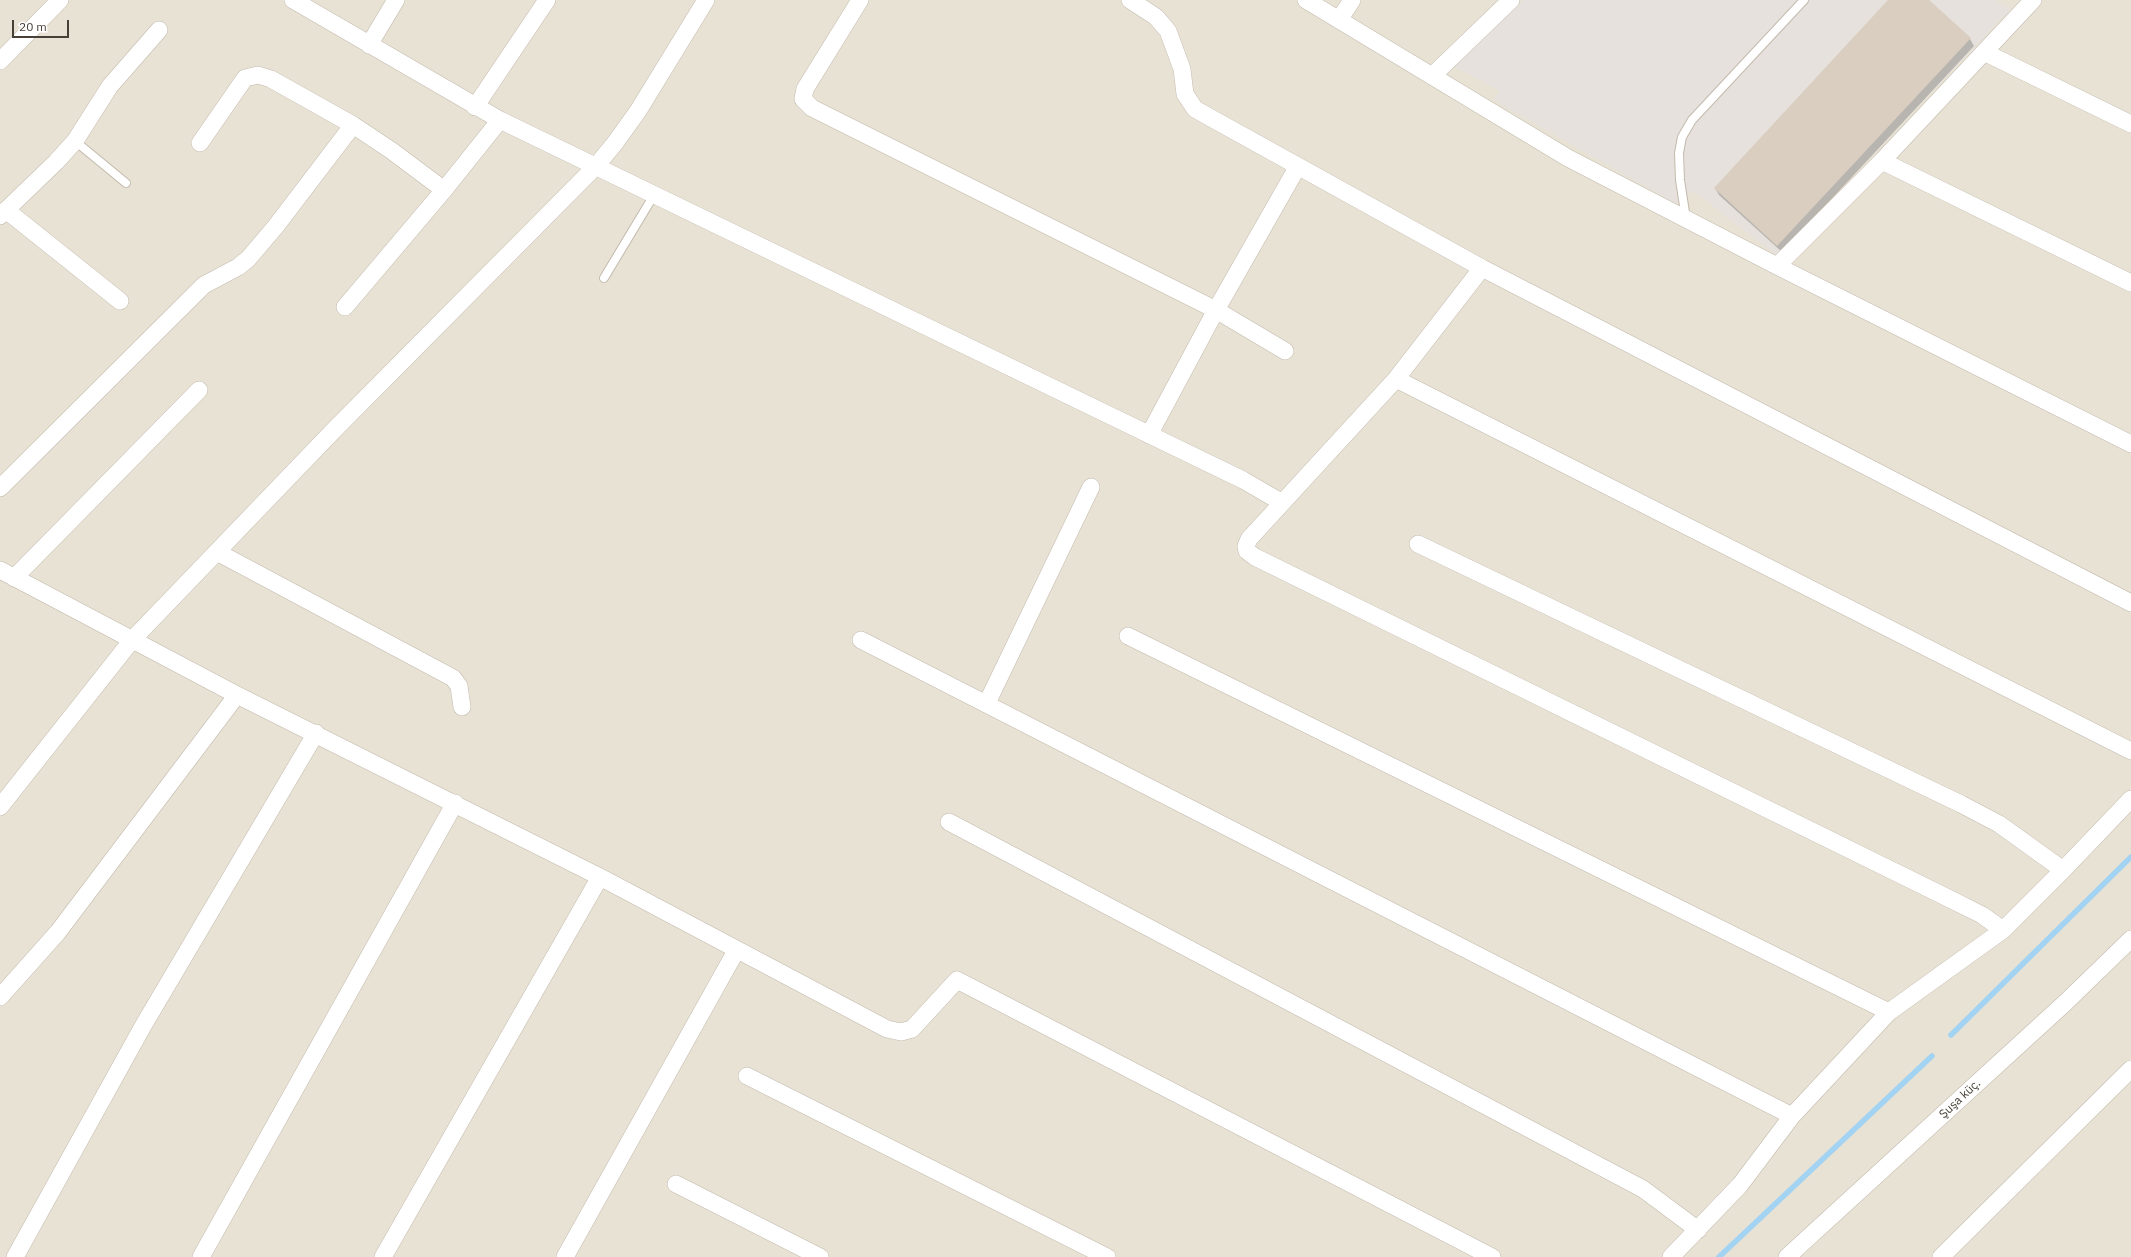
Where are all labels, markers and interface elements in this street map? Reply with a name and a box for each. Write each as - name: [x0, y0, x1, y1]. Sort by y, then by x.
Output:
- scale bar: [14, 12, 71, 38]
- text: 20 m: [19, 19, 47, 34]
- street label: Şuşa küç.: [1936, 1076, 1984, 1122]

